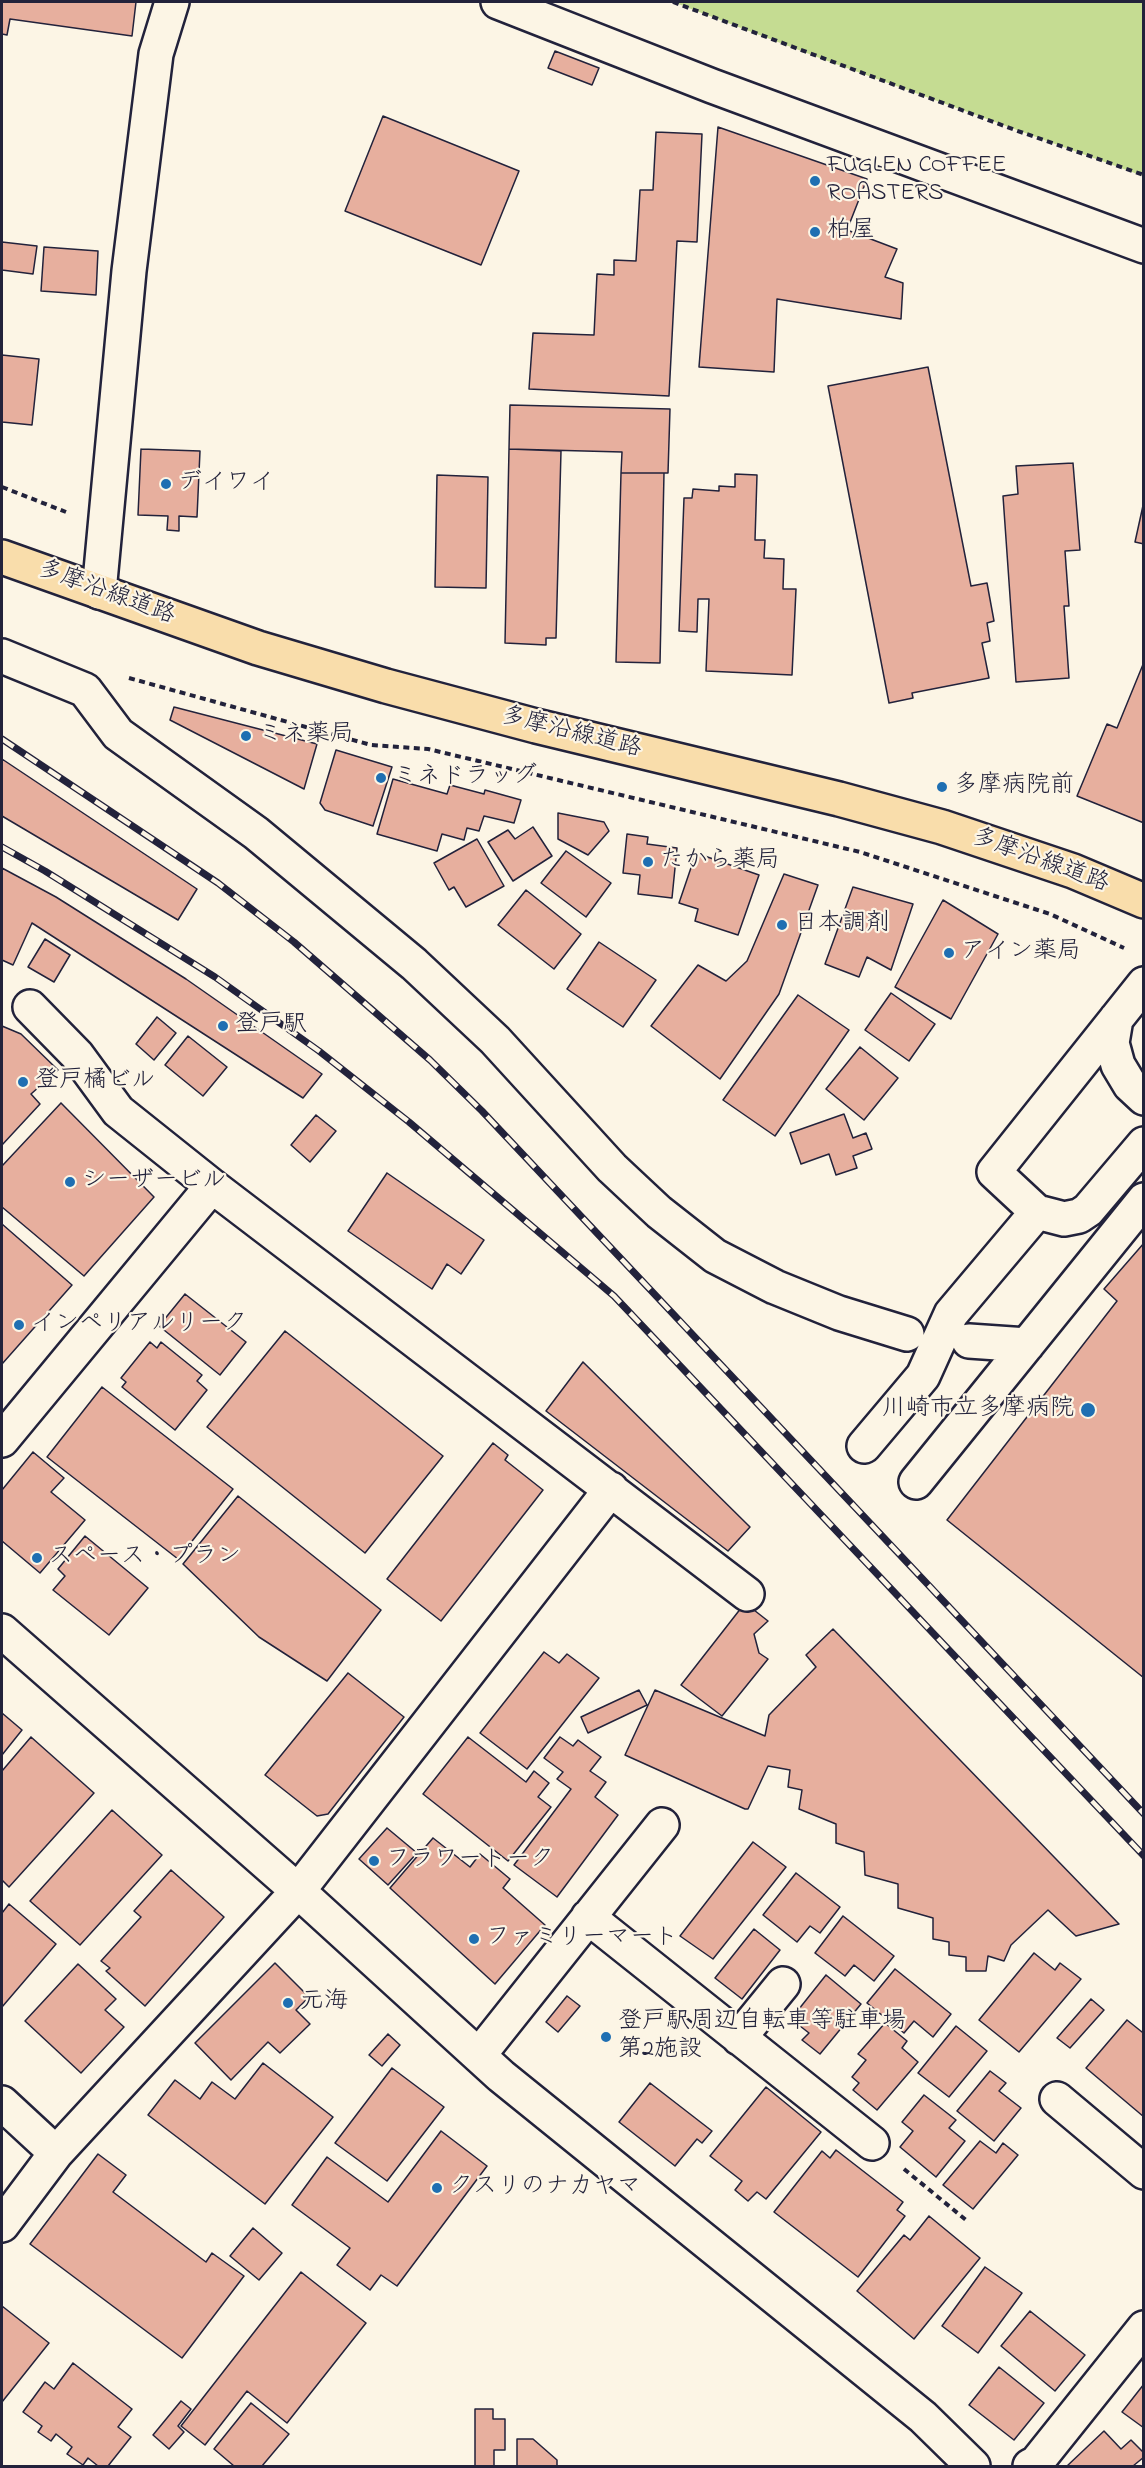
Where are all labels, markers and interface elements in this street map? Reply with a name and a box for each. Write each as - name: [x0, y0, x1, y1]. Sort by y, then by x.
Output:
- place label: FUGLEN COFFEE ROASTERS: [827, 153, 1006, 209]
- marker: FUGLEN COFFEE ROASTERS: [808, 174, 822, 188]
- place label: 柏屋: [827, 218, 875, 246]
- marker: 柏屋: [808, 225, 822, 239]
- place label: デイワイ: [178, 470, 274, 498]
- marker: デイワイ: [159, 477, 173, 491]
- street label: 多摩沿線道路: [33, 556, 179, 632]
- street label: 多摩沿線道路: [498, 703, 644, 765]
- place label: ミネ薬局: [258, 722, 354, 750]
- marker: ミネ薬局: [239, 729, 253, 743]
- place label: ミネドラッグ: [393, 764, 537, 792]
- marker: ミネドラッグ: [374, 771, 388, 785]
- place label: 多摩病院前: [954, 773, 1074, 801]
- marker: 多摩病院前: [935, 780, 949, 794]
- street label: 多摩沿線道路: [967, 824, 1113, 900]
- place label: たから薬局: [660, 848, 780, 876]
- marker: たから薬局: [641, 855, 655, 869]
- place label: 日本調剤: [794, 911, 890, 939]
- marker: 日本調剤: [775, 918, 789, 932]
- place label: アイン薬局: [961, 939, 1081, 967]
- marker: アイン薬局: [942, 946, 956, 960]
- place label: 登戸駅: [235, 1012, 307, 1040]
- marker: 登戸駅: [216, 1019, 230, 1033]
- place label: 登戸橘ビル: [35, 1068, 155, 1096]
- marker: 登戸橘ビル: [16, 1075, 30, 1089]
- place label: シーザービル: [82, 1168, 226, 1196]
- marker: シーザービル: [63, 1175, 77, 1189]
- place label: インペリアルリーク: [31, 1311, 247, 1339]
- marker: インペリアルリーク: [12, 1318, 26, 1332]
- place label: 川崎市立多摩病院: [882, 1396, 1074, 1424]
- marker: 川崎市立多摩病院: [1079, 1401, 1097, 1419]
- place label: スペース・プラン: [49, 1544, 241, 1572]
- marker: スペース・プラン: [30, 1551, 44, 1565]
- place label: フラワートーク: [386, 1847, 554, 1875]
- marker: フラワートーク: [367, 1854, 381, 1868]
- place label: ファミリーマート: [486, 1925, 678, 1953]
- marker: ファミリーマート: [467, 1932, 481, 1946]
- place label: 元海: [300, 1989, 348, 2017]
- marker: 元海: [281, 1996, 295, 2010]
- place label: 登戸駅周辺自転車等駐車場 第2施設: [618, 2009, 906, 2065]
- marker: 登戸駅周辺自転車等駐車場 第2施設: [599, 2030, 613, 2044]
- place label: クスリのナカヤマ: [449, 2174, 641, 2202]
- marker: クスリのナカヤマ: [430, 2181, 444, 2195]

